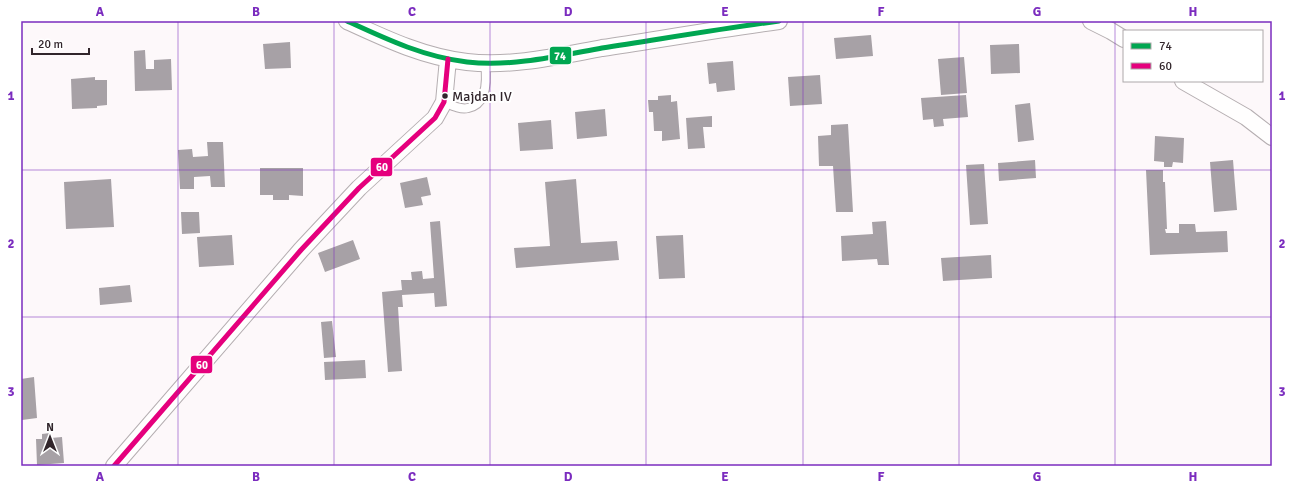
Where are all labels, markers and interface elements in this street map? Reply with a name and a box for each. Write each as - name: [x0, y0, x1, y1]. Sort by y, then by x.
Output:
- text: A: [96, 4, 105, 20]
- text: B: [252, 4, 260, 20]
- text: C: [408, 4, 416, 20]
- text: D: [564, 4, 573, 20]
- text: E: [721, 4, 729, 20]
- text: F: [878, 4, 885, 20]
- text: G: [1033, 4, 1041, 20]
- text: H: [1189, 4, 1197, 20]
- scale bar: [32, 30, 89, 56]
- legend: [1123, 30, 1263, 82]
- text: 20 m: [38, 37, 63, 52]
- text: 74: [1159, 39, 1172, 54]
- line badge: 74: [549, 46, 572, 65]
- text: 74: [554, 50, 566, 63]
- text: 60: [1159, 59, 1172, 74]
- text: 1: [7, 88, 15, 104]
- place label: Majdan IV: [452, 88, 512, 105]
- text: 1: [1278, 88, 1286, 104]
- marker: Majdan IV: [440, 91, 450, 101]
- line badge: 60: [370, 157, 393, 177]
- text: 60: [376, 161, 388, 174]
- text: 2: [7, 236, 15, 252]
- text: 2: [1278, 236, 1286, 252]
- line badge: 60: [190, 355, 213, 374]
- text: 60: [196, 359, 208, 372]
- text: 3: [7, 384, 15, 400]
- text: 3: [1278, 384, 1286, 400]
- north arrow: [30, 417, 70, 457]
- text: N: [46, 421, 54, 434]
- text: A: [96, 469, 105, 485]
- text: B: [252, 469, 260, 485]
- text: C: [408, 469, 416, 485]
- text: D: [564, 469, 573, 485]
- text: E: [721, 469, 729, 485]
- text: F: [878, 469, 885, 485]
- text: G: [1033, 469, 1041, 485]
- text: H: [1189, 469, 1197, 485]

